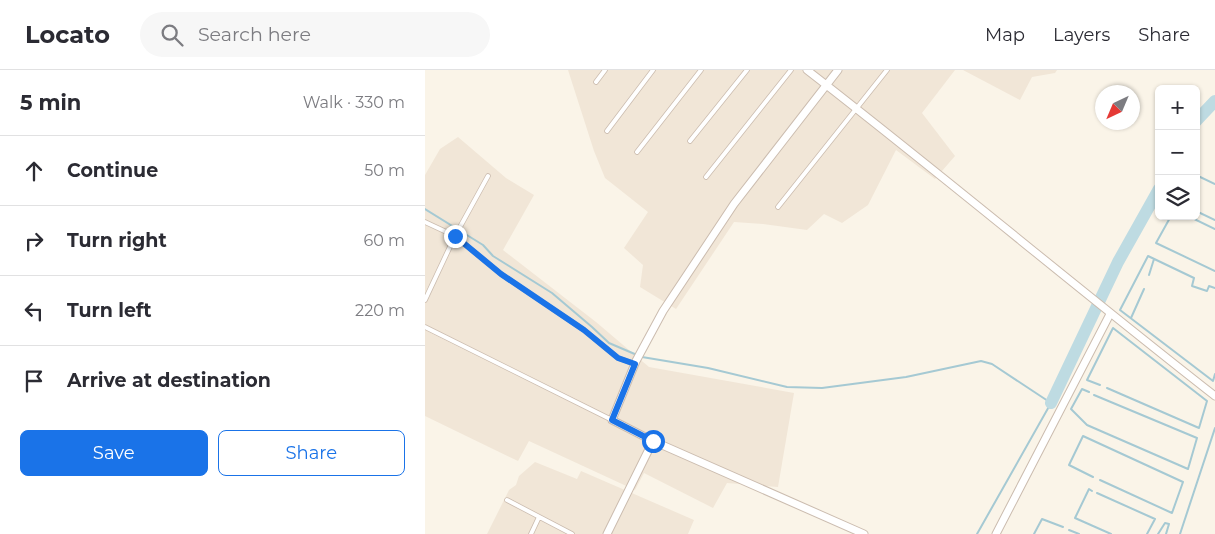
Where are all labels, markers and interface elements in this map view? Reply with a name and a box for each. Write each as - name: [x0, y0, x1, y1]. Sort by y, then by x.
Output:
- search box: [140, 12, 490, 57]
- text: Locato: [25, 20, 110, 49]
- icon: search: [158, 21, 186, 49]
- text: Search here: [198, 23, 311, 46]
- text: Map: [985, 24, 1025, 46]
- text: Layers: [1053, 24, 1110, 46]
- text: Share: [1138, 24, 1190, 46]
- north arrow: [1095, 85, 1140, 130]
- map controls: [1155, 85, 1200, 220]
- button: +: [1155, 85, 1200, 130]
- text: 5 min: [20, 90, 81, 115]
- text: Walk · 330 m: [303, 93, 405, 112]
- button: −: [1155, 130, 1200, 175]
- icon: ahead: [20, 157, 48, 185]
- text: Continue: [67, 159, 158, 182]
- text: 50 m: [364, 161, 405, 180]
- button: layers: [1155, 175, 1200, 220]
- route end: [444, 225, 467, 248]
- icon: right: [20, 227, 48, 255]
- text: Turn right: [67, 229, 167, 252]
- text: 60 m: [363, 231, 405, 250]
- icon: left: [20, 297, 48, 325]
- text: Turn left: [67, 299, 152, 322]
- text: 220 m: [355, 301, 405, 320]
- icon: arrive: [20, 367, 48, 395]
- text: Arrive at destination: [67, 369, 271, 392]
- button: Save: [20, 430, 208, 476]
- button: Share: [218, 430, 405, 476]
- route start: [642, 430, 665, 453]

